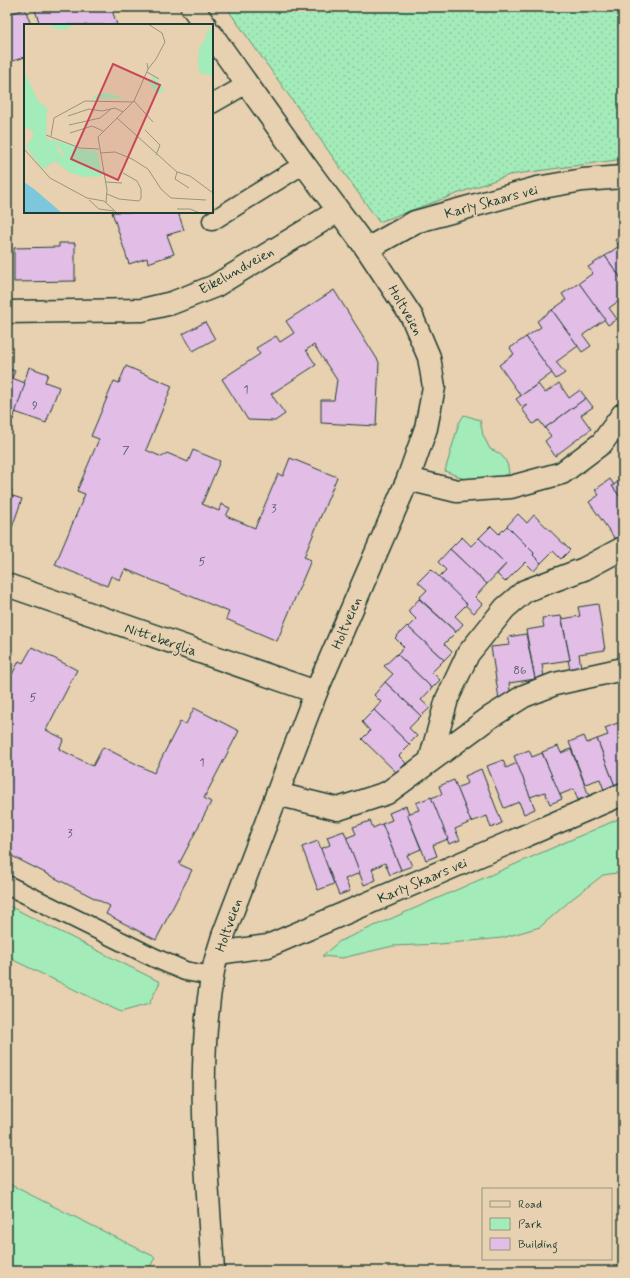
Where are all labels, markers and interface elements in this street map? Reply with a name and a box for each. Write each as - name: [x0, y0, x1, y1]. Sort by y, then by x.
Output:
- inset map: [24, 24, 213, 213]
- street label: Karly Skaars vei: [443, 181, 540, 223]
- street label: Eikelundveien: [196, 243, 277, 299]
- street label: Holtveien: [384, 282, 427, 339]
- house number: 1: [243, 382, 249, 398]
- house number: 9: [32, 398, 38, 414]
- house number: 7: [122, 443, 130, 459]
- house number: 3: [271, 501, 277, 517]
- house number: 5: [198, 554, 206, 570]
- street label: Holtveien: [328, 594, 366, 652]
- street label: Nitteberglia: [122, 619, 199, 663]
- house number: 86: [513, 663, 527, 679]
- house number: 5: [29, 690, 37, 706]
- house number: 1: [199, 755, 205, 771]
- house number: 3: [67, 826, 73, 842]
- street label: Karly Skaars vei: [375, 854, 470, 908]
- street label: Holtveien: [211, 896, 246, 954]
- legend: [482, 1188, 612, 1260]
- text: Road: [518, 1197, 542, 1213]
- text: Park: [518, 1217, 542, 1233]
- text: Building: [518, 1237, 558, 1254]

